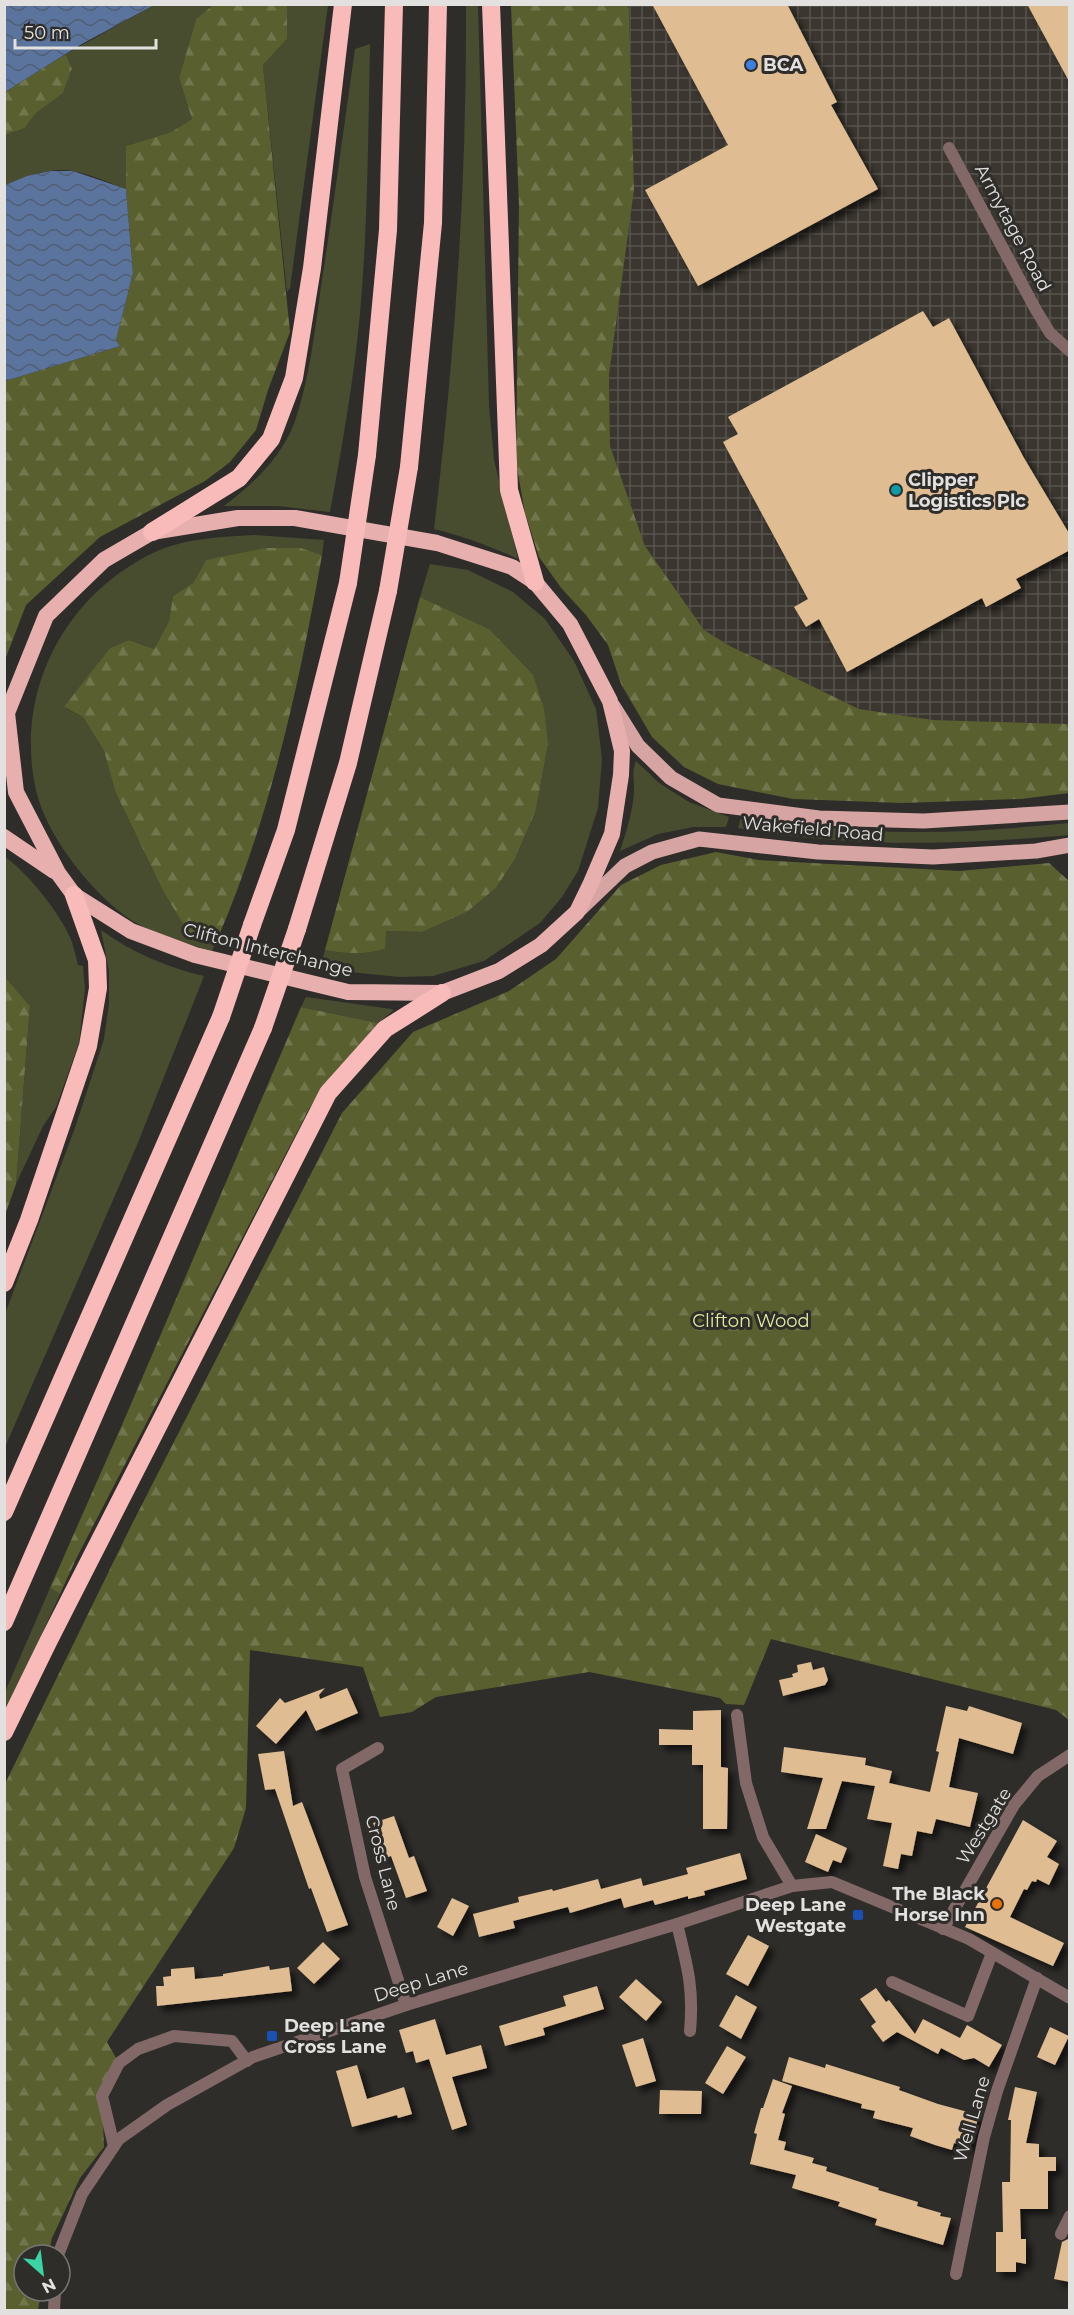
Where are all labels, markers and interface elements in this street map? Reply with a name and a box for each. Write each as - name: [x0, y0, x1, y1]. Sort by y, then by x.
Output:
- scale bar: [15, 12, 156, 50]
- text: 50 m: [24, 22, 70, 44]
- place label: BCA: [763, 54, 804, 76]
- marker: BCA: [744, 58, 758, 72]
- street label: Armytage Road: [970, 161, 1056, 295]
- place label: Clipper Logistics Plc: [908, 469, 1026, 512]
- marker: Clipper Logistics Plc: [889, 483, 903, 497]
- street label: Wakefield Road: [742, 812, 884, 846]
- street label: Clifton Interchange: [181, 918, 355, 982]
- park label: Clifton Wood: [692, 1310, 810, 1332]
- street label: Westgate: [952, 1783, 1016, 1868]
- street label: Cross Lane: [361, 1813, 406, 1913]
- place label: The Black Horse Inn: [892, 1883, 985, 1926]
- place label: Deep Lane Westgate: [745, 1894, 846, 1937]
- marker: The Black Horse Inn: [990, 1897, 1004, 1911]
- marker: Deep Lane Westgate: [851, 1908, 865, 1922]
- street label: Deep Lane: [371, 1957, 471, 2007]
- place label: Deep Lane Cross Lane: [284, 2015, 387, 2058]
- marker: Deep Lane Cross Lane: [265, 2029, 279, 2043]
- street label: Well Lane: [949, 2073, 995, 2165]
- north arrow: [12, 2243, 72, 2303]
- text: N: [39, 2274, 59, 2297]

